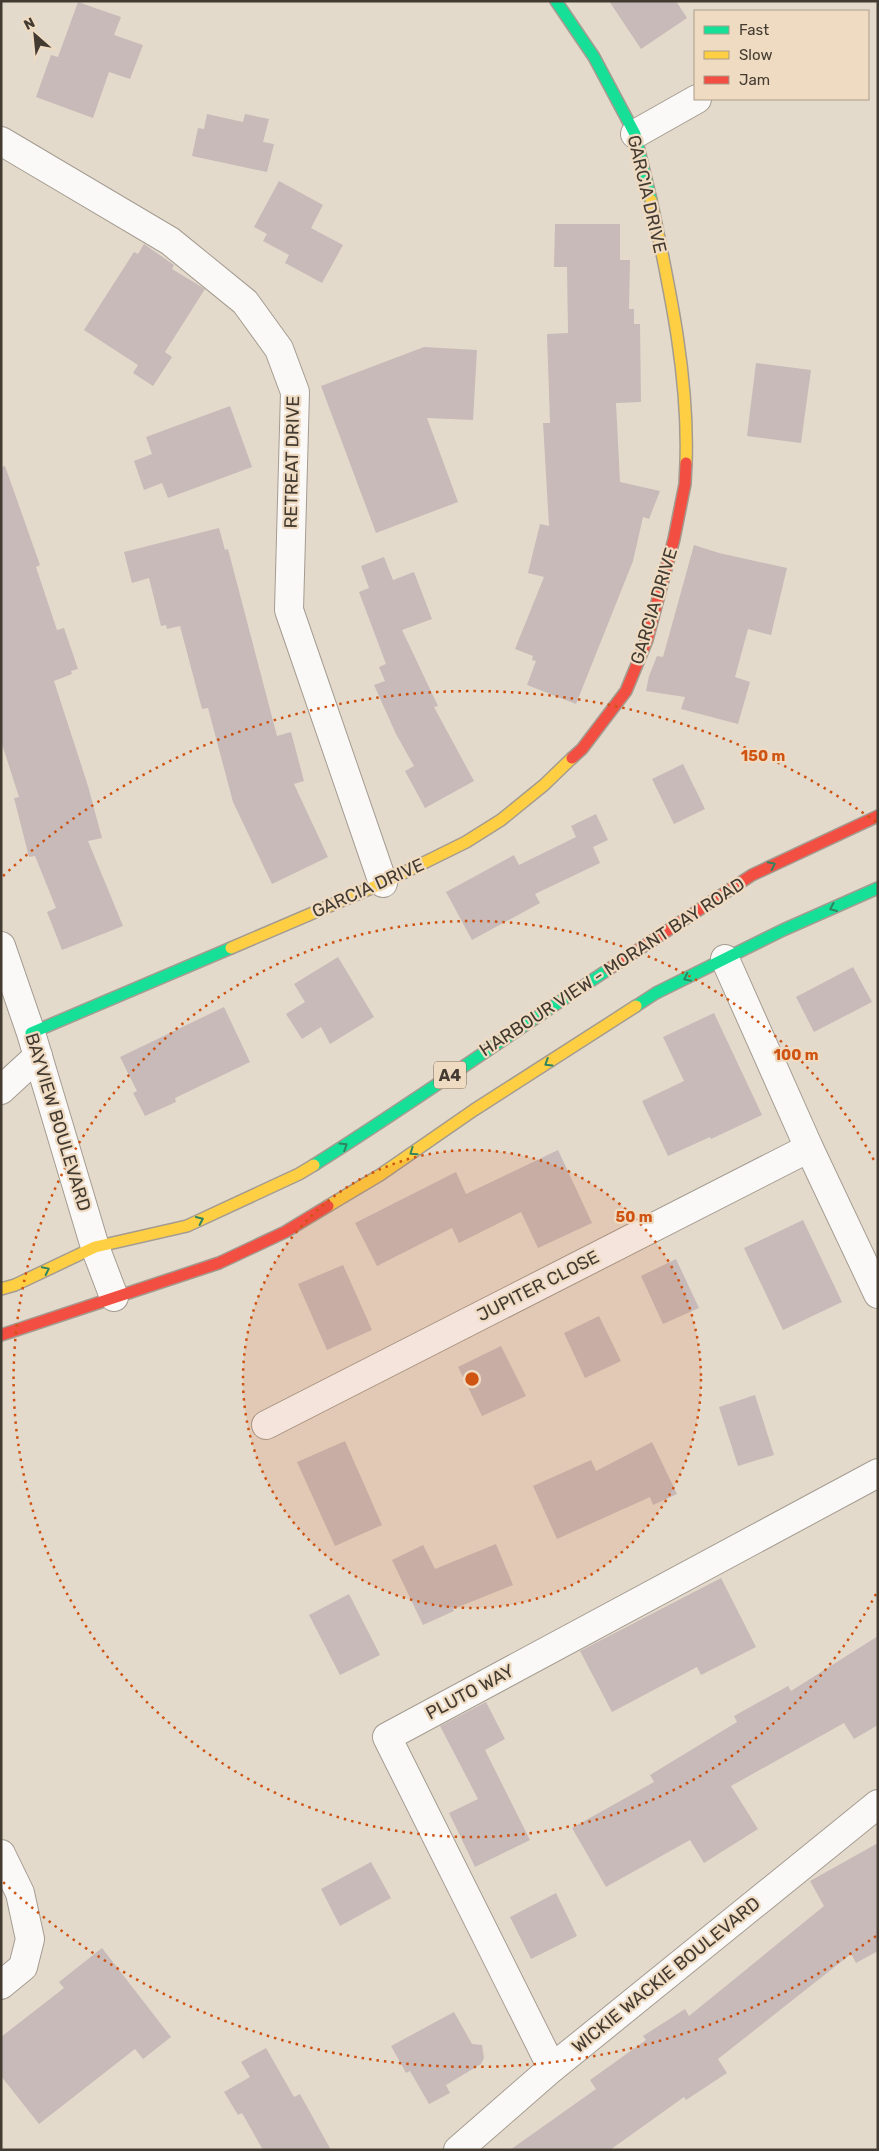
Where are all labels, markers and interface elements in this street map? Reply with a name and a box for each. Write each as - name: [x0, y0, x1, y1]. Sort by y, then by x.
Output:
- north arrow: [10, 10, 60, 60]
- legend: [694, 10, 869, 100]
- text: N: [21, 14, 38, 34]
- text: Fast: [739, 21, 769, 39]
- text: Slow: [739, 46, 772, 64]
- text: Jam: [739, 71, 770, 89]
- street label: GARCIA DRIVE: [623, 133, 671, 255]
- street label: RETREAT DRIVE: [280, 395, 304, 529]
- street label: GARCIA DRIVE: [626, 545, 682, 667]
- text: 150 m: [741, 747, 785, 765]
- street label: GARCIA DRIVE: [308, 853, 428, 923]
- one-way arrow: [767, 861, 776, 871]
- street label: HARBOUR VIEW - MORANT BAY ROAD: [475, 873, 749, 1061]
- one-way arrow: [829, 901, 838, 912]
- one-way arrow: [683, 972, 692, 982]
- street label: BAYVIEW BOULEVARD: [20, 1030, 96, 1214]
- text: 100 m: [774, 1046, 818, 1064]
- one-way arrow: [545, 1057, 554, 1066]
- road number: A4: [434, 1062, 466, 1088]
- one-way arrow: [338, 1142, 347, 1152]
- one-way arrow: [409, 1146, 418, 1155]
- text: 50 m: [616, 1208, 652, 1226]
- one-way arrow: [195, 1216, 204, 1226]
- street label: JUPITER CLOSE: [473, 1246, 603, 1326]
- one-way arrow: [41, 1266, 50, 1276]
- centre of rings: [463, 1370, 481, 1388]
- street label: PLUTO WAY: [422, 1659, 518, 1724]
- street label: WICKIE WACKIE BOULEVARD: [567, 1892, 765, 2058]

